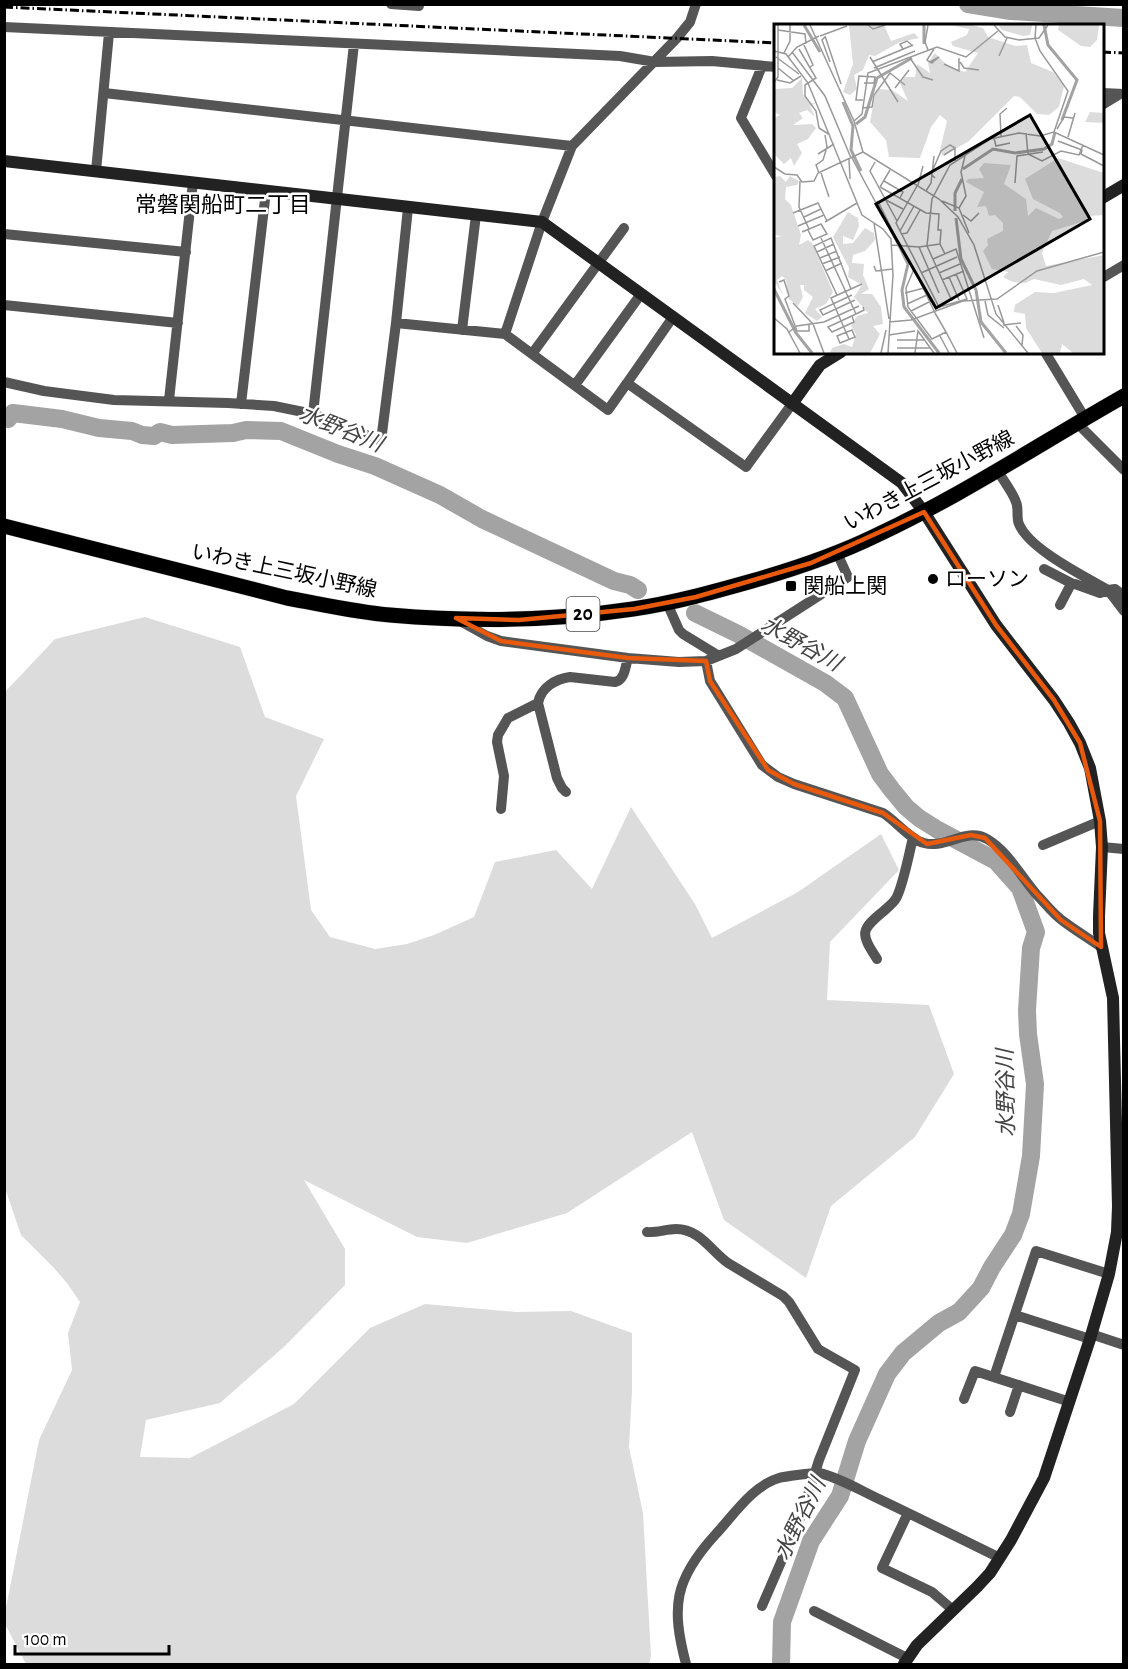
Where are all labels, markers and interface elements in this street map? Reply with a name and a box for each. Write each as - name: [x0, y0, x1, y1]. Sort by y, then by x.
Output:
- inset map: [774, 24, 1104, 354]
- district label: 常磐関船町二丁目: [135, 193, 311, 216]
- water label: 水野谷川: [296, 401, 388, 456]
- street label: いわき上三坂小野線: [840, 426, 1017, 535]
- street label: いわき上三坂小野線: [189, 540, 379, 601]
- place label: ローソン: [945, 569, 1029, 590]
- marker: ローソン: [926, 572, 940, 586]
- place label: 関船上関: [803, 575, 887, 597]
- marker: 関船上関: [784, 579, 798, 593]
- road number: 20: [566, 597, 600, 631]
- water label: 水野谷川: [757, 612, 847, 676]
- water label: 水野谷川: [993, 1047, 1018, 1137]
- water label: 水野谷川: [770, 1472, 830, 1563]
- scale bar: [15, 1618, 170, 1656]
- text: 100 m: [24, 1631, 67, 1649]

